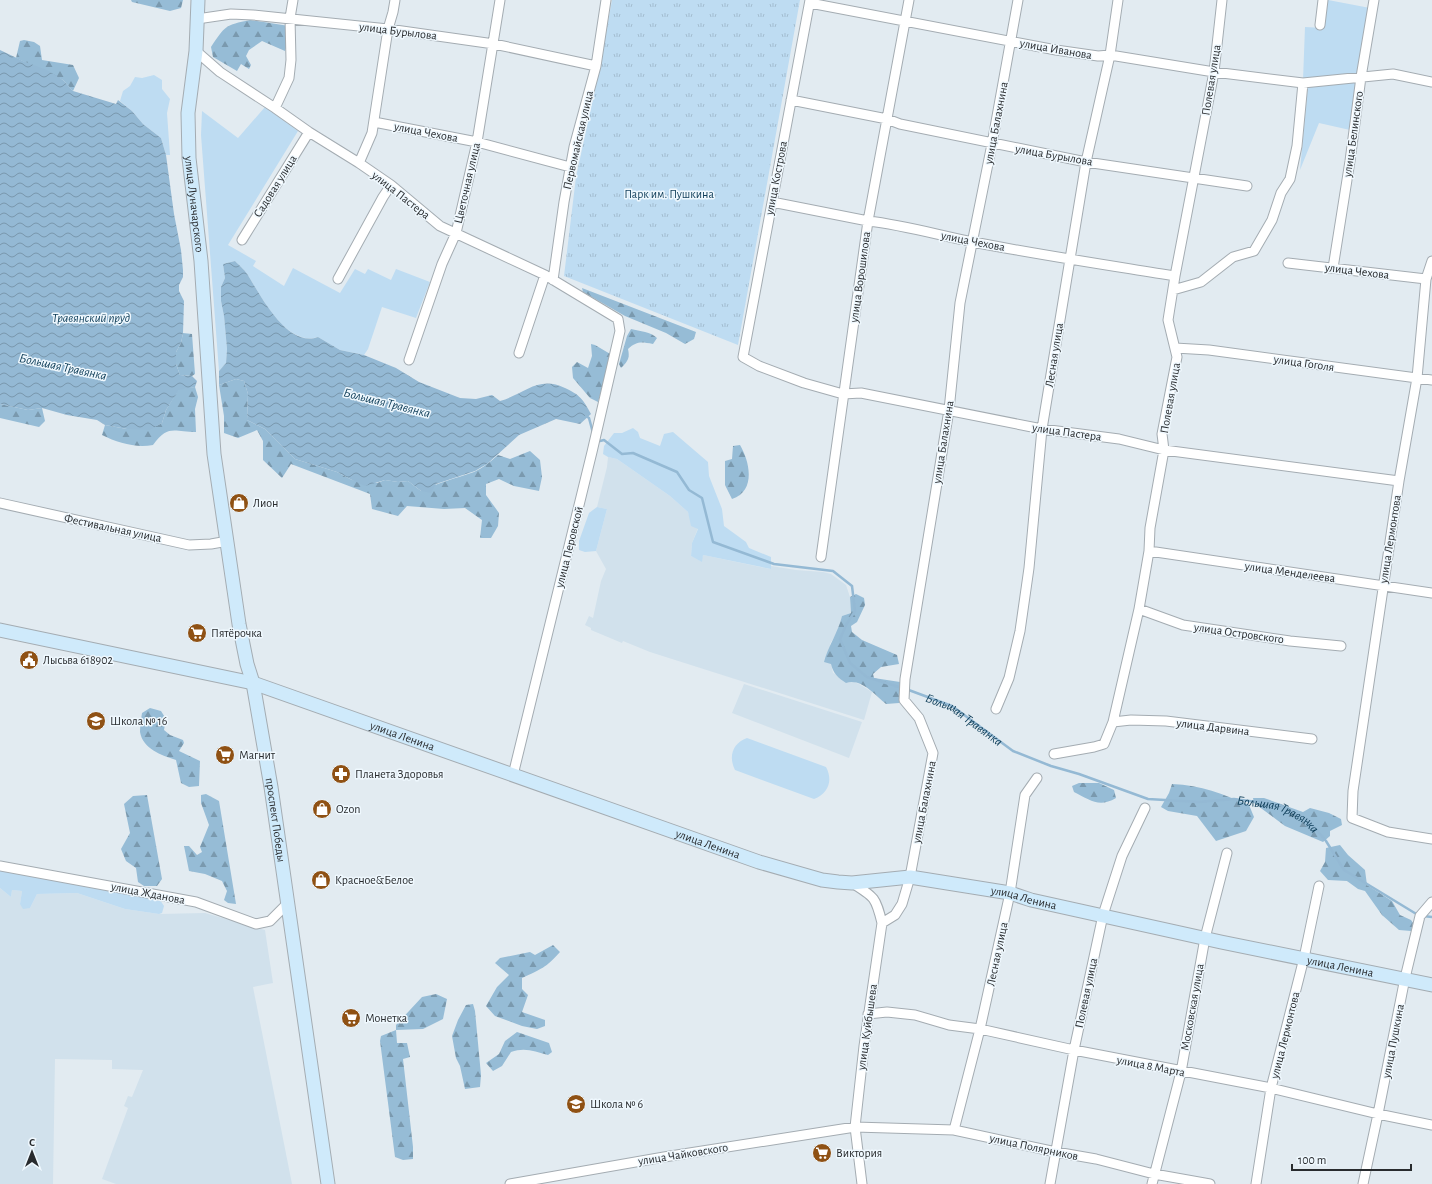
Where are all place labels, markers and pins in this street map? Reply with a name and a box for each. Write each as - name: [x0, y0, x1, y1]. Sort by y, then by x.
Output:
- shop icon: Лион: [228, 492, 250, 514]
- place label: Лион: [253, 497, 278, 509]
- supermarket icon: Пятёрочка: [186, 622, 208, 644]
- place label: Пятёрочка: [211, 627, 263, 639]
- public building icon: Лысьва 618902: [18, 649, 40, 671]
- place label: Лысьва 618902: [43, 654, 114, 666]
- school or university icon: Школа № 16: [85, 710, 107, 732]
- place label: Школа № 16: [110, 715, 168, 727]
- supermarket icon: Магнит: [214, 744, 236, 766]
- place label: Магнит: [239, 749, 276, 761]
- pharmacy icon: Планета Здоровья: [330, 763, 352, 785]
- place label: Планета Здоровья: [355, 768, 443, 780]
- shop icon: Ozon: [311, 798, 333, 820]
- place label: Ozon: [336, 803, 360, 815]
- shop icon: Красное&Белое: [310, 869, 332, 891]
- place label: Красное&Белое: [335, 874, 413, 886]
- supermarket icon: Монетка: [340, 1007, 362, 1029]
- place label: Монетка: [365, 1012, 408, 1024]
- school or university icon: Школа № 6: [565, 1093, 587, 1115]
- place label: Школа № 6: [590, 1098, 644, 1110]
- supermarket icon: Виктория: [811, 1142, 833, 1164]
- place label: Виктория: [836, 1147, 882, 1159]

